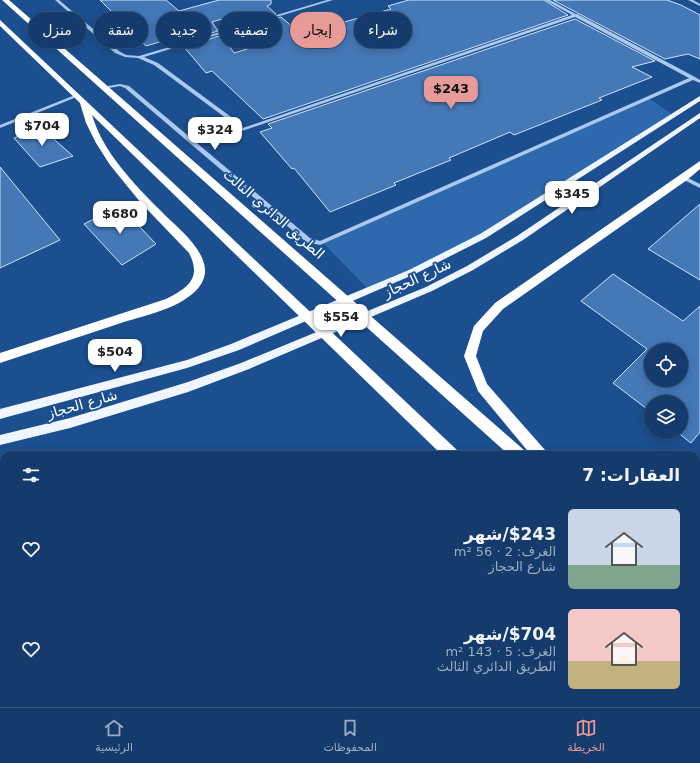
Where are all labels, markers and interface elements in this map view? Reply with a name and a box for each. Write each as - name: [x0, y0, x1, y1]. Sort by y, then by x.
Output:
- chip: منزل: [28, 12, 86, 48]
- chip: شقة: [94, 12, 148, 48]
- chip: جديد: [156, 12, 211, 48]
- chip: تصفية: [219, 12, 282, 48]
- chip: إيجار: [290, 12, 346, 48]
- chip: شراء: [354, 12, 412, 48]
- pin: $243: [427, 76, 475, 110]
- text: $243: [433, 81, 469, 96]
- pin: $704: [18, 113, 66, 147]
- pin: $324: [191, 117, 239, 151]
- text: $704: [24, 118, 60, 133]
- text: $324: [197, 122, 233, 137]
- street label: الطريق الدائري الثالث: [220, 166, 328, 263]
- pin: $345: [548, 181, 596, 215]
- text: $345: [554, 186, 590, 201]
- pin: $680: [96, 201, 144, 235]
- text: $680: [102, 206, 138, 221]
- street label: شارع الحجاز: [380, 255, 454, 302]
- pin: $554: [317, 304, 365, 338]
- text: $554: [323, 309, 359, 324]
- pin: $504: [91, 339, 139, 373]
- map controls: [644, 343, 688, 439]
- button: locate: [644, 343, 688, 387]
- text: $504: [97, 344, 133, 359]
- street label: شارع الحجاز: [44, 386, 119, 423]
- button: layers: [644, 395, 688, 439]
- icon: filters: [20, 464, 42, 486]
- text: العقارات: 7: [582, 465, 680, 485]
- text: $243/شهر: [464, 524, 556, 544]
- icon: home: [600, 525, 648, 573]
- icon: heart: [20, 538, 42, 560]
- text: الغرف: 2 · 56 m²: [454, 544, 556, 559]
- text: شارع الحجاز: [488, 559, 556, 574]
- text: $704/شهر: [464, 624, 556, 644]
- icon: home: [600, 625, 648, 673]
- icon: heart: [20, 638, 42, 660]
- text: الغرف: 5 · 143 m²: [445, 644, 556, 659]
- text: الطريق الدائري الثالث: [437, 659, 556, 674]
- tab: الرئيسية: [95, 717, 133, 754]
- tab: المحفوظات: [323, 717, 377, 754]
- tab: الخريطة: [567, 717, 605, 754]

